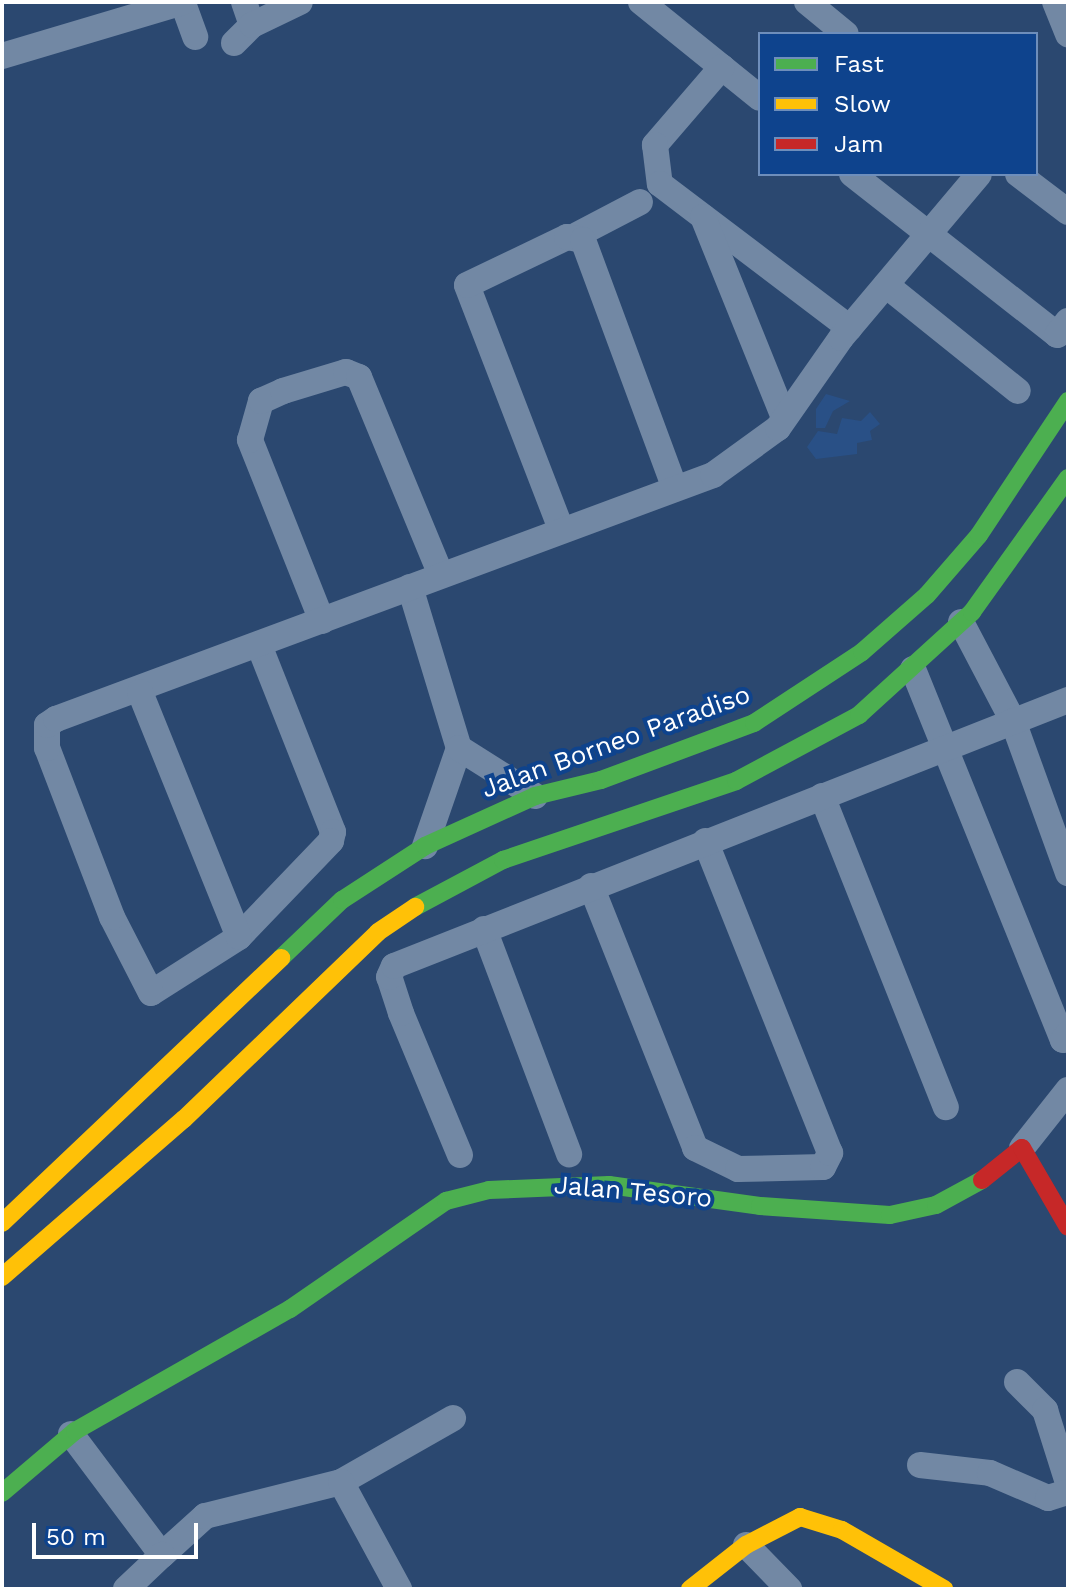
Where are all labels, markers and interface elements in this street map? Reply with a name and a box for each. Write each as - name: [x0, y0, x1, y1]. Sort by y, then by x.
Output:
- legend: [758, 32, 1038, 176]
- text: Fast: [834, 50, 884, 78]
- text: Slow: [834, 90, 891, 118]
- text: Jam: [834, 130, 884, 158]
- street label: Jalan Borneo Paradiso: [478, 679, 754, 805]
- street label: Jalan Tesoro: [552, 1170, 714, 1214]
- scale bar: [36, 1507, 202, 1557]
- text: 50 m: [46, 1523, 106, 1551]

